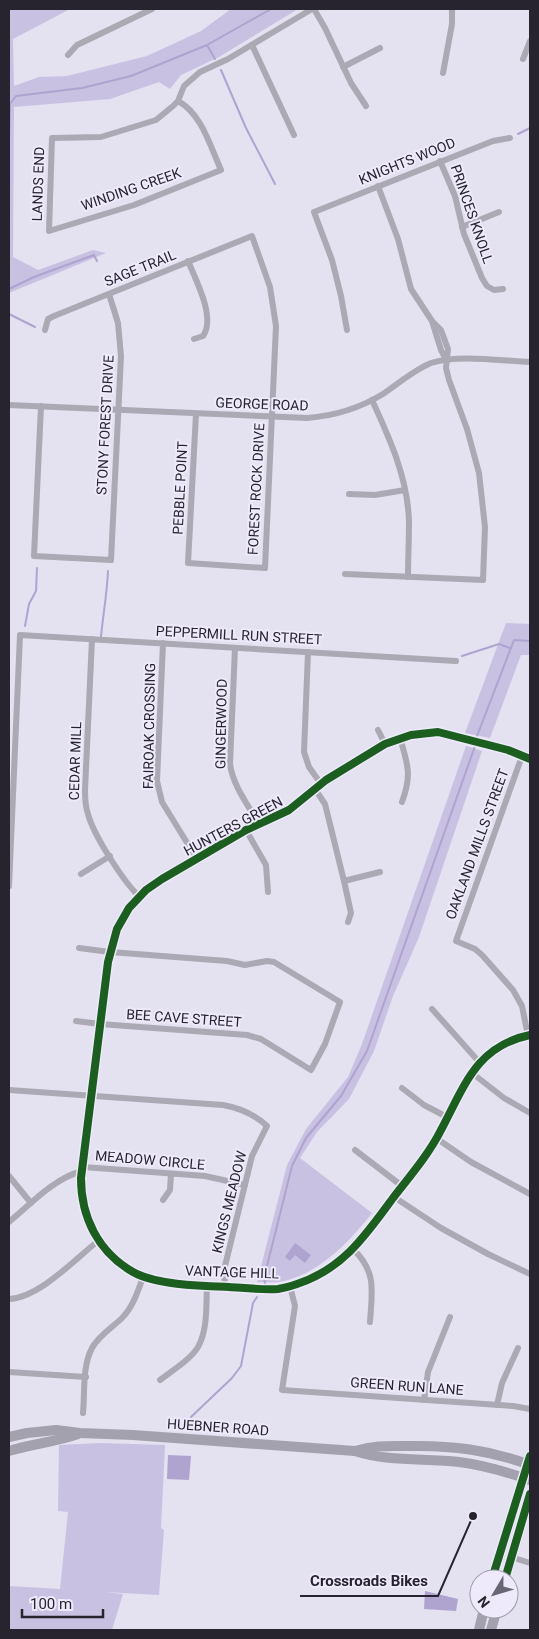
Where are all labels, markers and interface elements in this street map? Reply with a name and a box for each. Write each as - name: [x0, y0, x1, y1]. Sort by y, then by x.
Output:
- street label: KNIGHTS WOOD: [356, 134, 458, 188]
- street label: LANDS END: [29, 146, 47, 222]
- street label: PRINCES KNOLL: [448, 162, 497, 266]
- street label: WINDING CREEK: [79, 164, 183, 214]
- street label: SAGE TRAIL: [102, 246, 178, 290]
- street label: STONY FOREST DRIVE: [93, 355, 117, 495]
- street label: GEORGE ROAD: [215, 394, 309, 414]
- street label: FOREST ROCK DRIVE: [245, 423, 267, 555]
- street label: PEBBLE POINT: [170, 440, 190, 535]
- street label: PEPPERMILL RUN STREET: [155, 623, 323, 647]
- street label: FAIROAK CROSSING: [140, 663, 158, 789]
- street label: GINGERWOOD: [212, 679, 230, 769]
- street label: CEDAR MILL: [66, 721, 84, 800]
- street label: OAKLAND MILLS STREET: [442, 766, 512, 922]
- street label: HUNTERS GREEN: [181, 793, 285, 859]
- street label: BEE CAVE STREET: [126, 1006, 243, 1030]
- street label: MEADOW CIRCLE: [94, 1147, 206, 1173]
- street label: KINGS MEADOW: [209, 1149, 250, 1255]
- street label: VANTAGE HILL: [185, 1262, 280, 1282]
- street label: GREEN RUN LANE: [350, 1374, 464, 1398]
- street label: HUEBNER ROAD: [166, 1415, 270, 1439]
- callout: Crossroads Bikes: [300, 1566, 438, 1596]
- north arrow: [469, 1569, 519, 1619]
- text: Crossroads Bikes: [310, 1572, 428, 1590]
- scale bar: [22, 1586, 104, 1618]
- text: N: [474, 1593, 493, 1611]
- text: 100 m: [30, 1595, 72, 1613]

